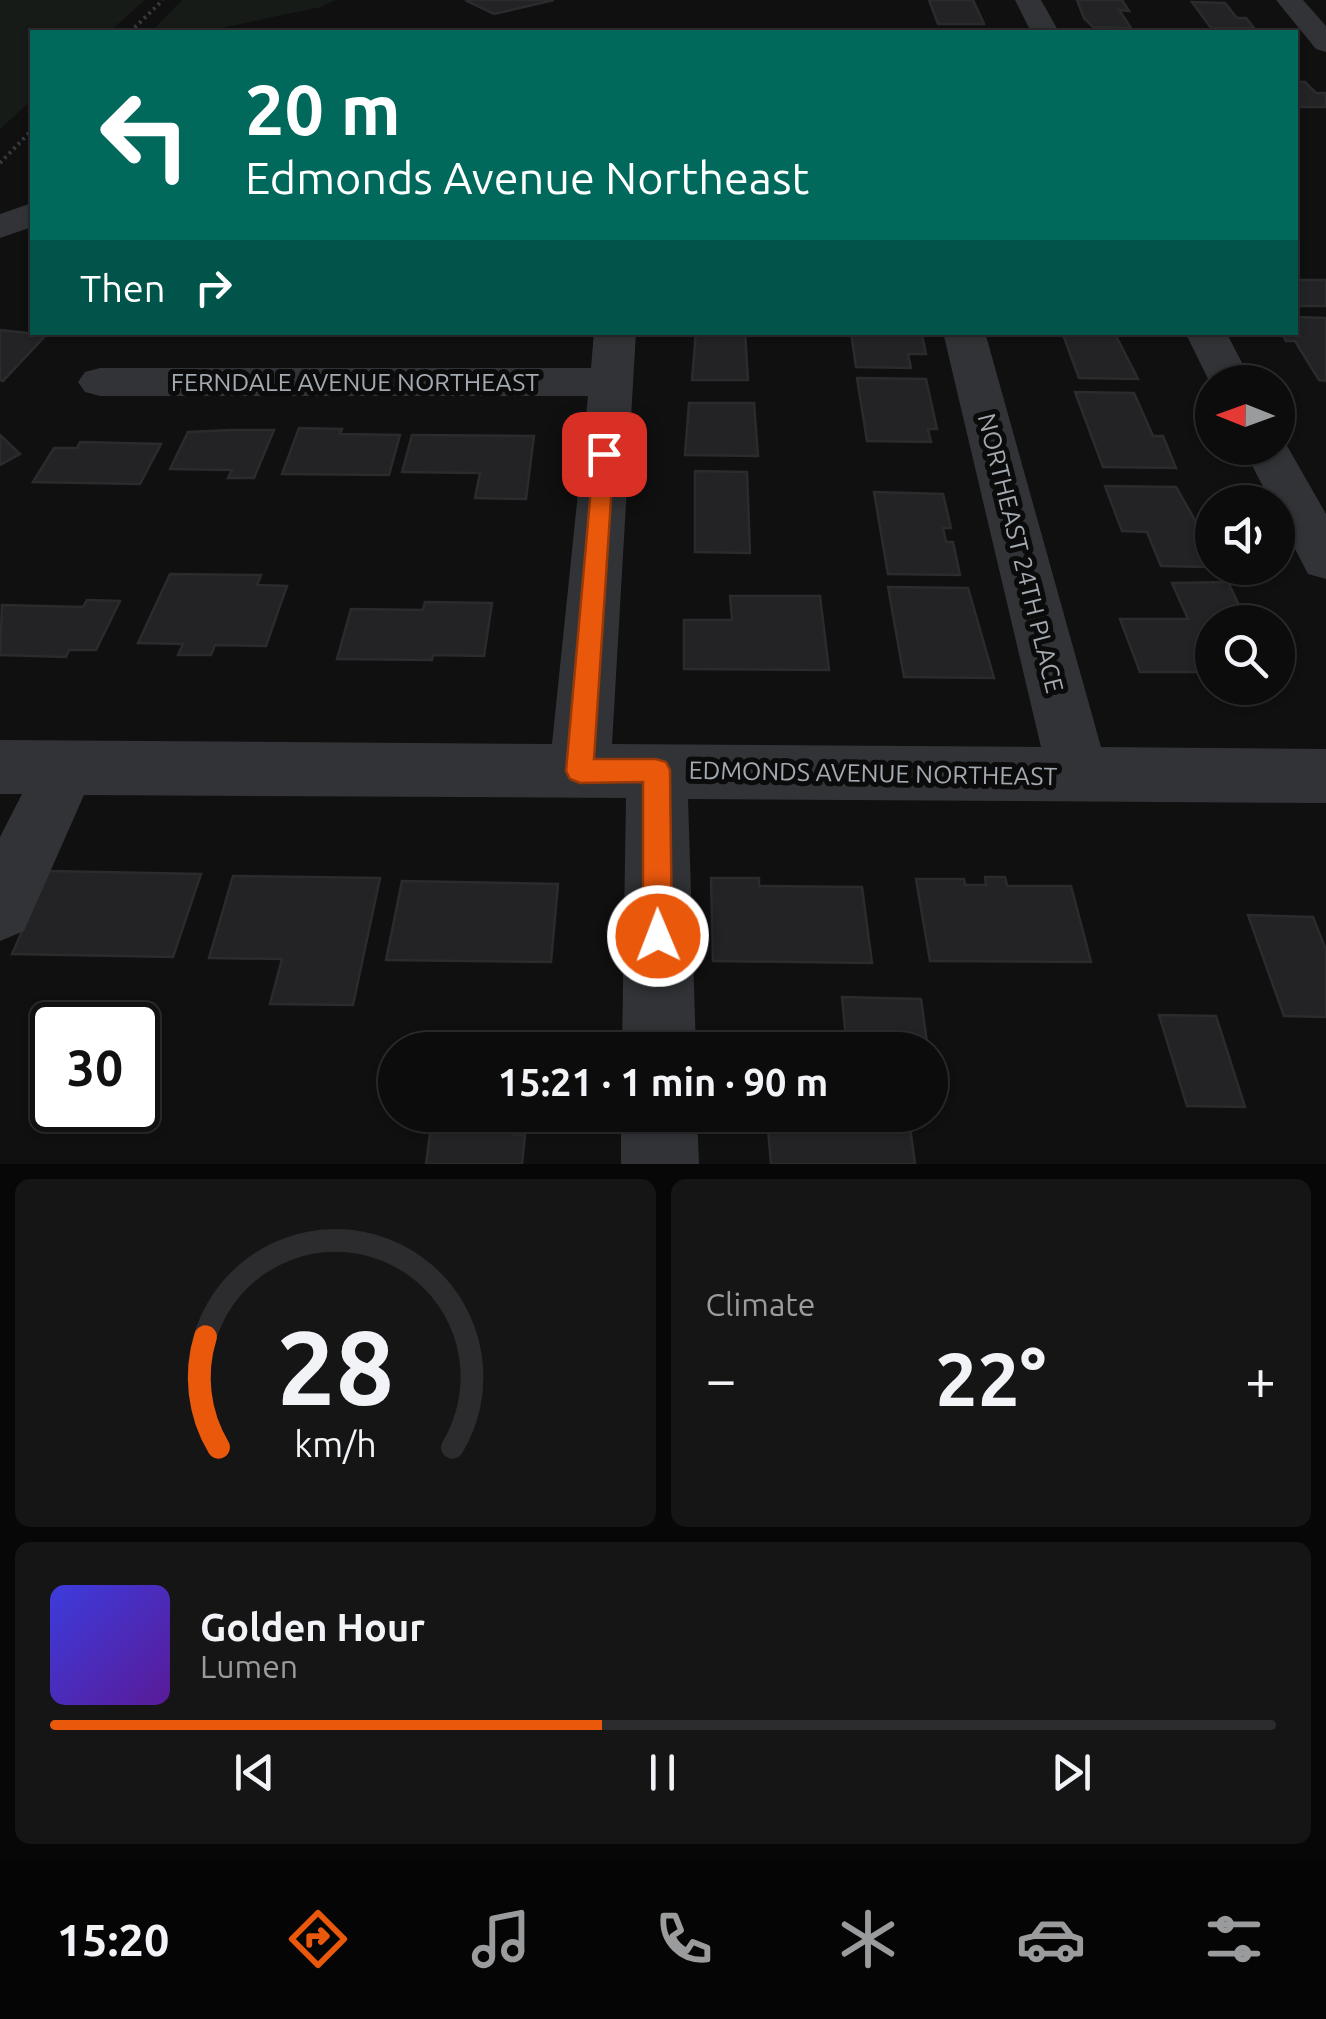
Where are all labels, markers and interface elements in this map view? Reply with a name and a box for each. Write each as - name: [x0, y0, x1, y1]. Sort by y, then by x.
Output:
- icon: left: [80, 70, 210, 200]
- text: 20 m: [245, 70, 401, 148]
- text: Edmonds Avenue Northeast: [245, 152, 809, 203]
- icon: right: [186, 260, 241, 315]
- text: Then: [80, 267, 166, 309]
- north arrow: [1195, 365, 1295, 465]
- map controls: [1195, 365, 1295, 705]
- street label: FERNDALE AVENUE NORTHEAST: [171, 368, 539, 396]
- street label: NORTHEAST 24TH PLACE: [973, 410, 1069, 696]
- pin: [562, 412, 647, 497]
- icon: arrive: [577, 427, 632, 482]
- button: sound: [1195, 485, 1295, 585]
- button: search: [1195, 605, 1295, 705]
- street label: EDMONDS AVENUE NORTHEAST: [688, 756, 1058, 790]
- position arrow: [606, 884, 710, 988]
- speed limit sign: 30: [30, 1002, 160, 1132]
- text: 15:21 · 1 min · 90 m: [498, 1061, 828, 1103]
- text: Climate: [706, 1286, 816, 1322]
- text: 28: [277, 1308, 394, 1425]
- text: 22°: [935, 1336, 1046, 1420]
- text: −: [706, 1348, 737, 1409]
- text: +: [1245, 1348, 1276, 1409]
- text: km/h: [294, 1424, 377, 1464]
- text: Golden Hour: [200, 1606, 425, 1648]
- text: Lumen: [200, 1648, 298, 1684]
- icon: previous: [227, 1745, 282, 1800]
- icon: pause: [635, 1745, 690, 1800]
- icon: next: [1044, 1745, 1099, 1800]
- icon: directions: [283, 1904, 353, 1974]
- icon: music: [466, 1904, 536, 1974]
- icon: phone: [649, 1904, 719, 1974]
- icon: climate: [833, 1904, 903, 1974]
- icon: car: [1016, 1904, 1086, 1974]
- icon: filters: [1199, 1904, 1269, 1974]
- text: 15:20: [57, 1914, 169, 1965]

